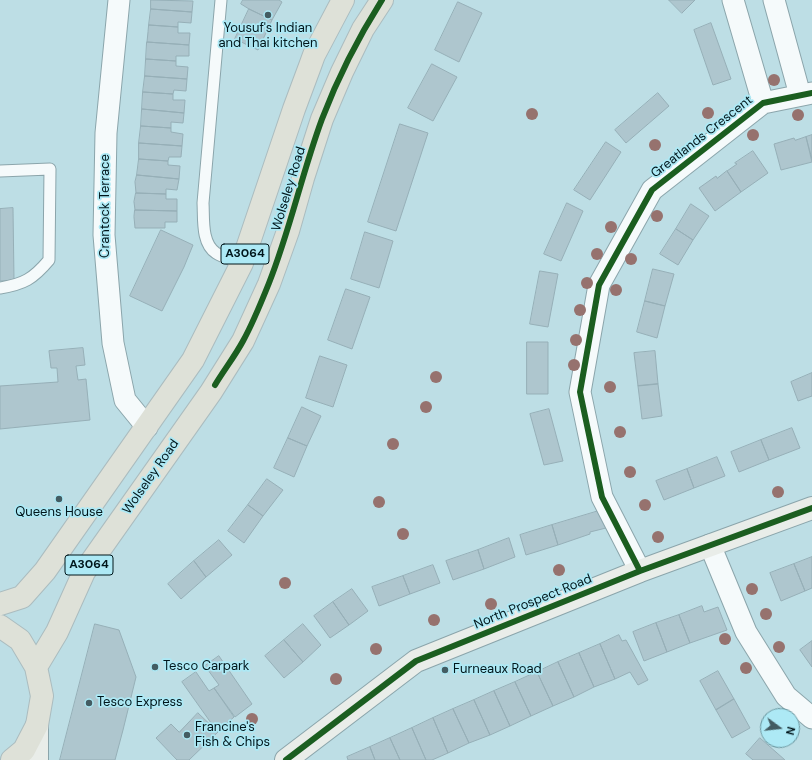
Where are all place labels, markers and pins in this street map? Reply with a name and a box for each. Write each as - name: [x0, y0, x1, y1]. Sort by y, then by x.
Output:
- marker: Yousuf's Indian and Thai kitchen: [263, 10, 273, 20]
- place label: Yousuf's Indian and Thai kitchen: [219, 21, 317, 52]
- marker: Queens House: [54, 494, 64, 504]
- place label: Queens House: [15, 505, 103, 521]
- place label: Tesco Carpark: [163, 659, 249, 675]
- marker: Tesco Carpark: [150, 662, 160, 672]
- place label: Furneaux Road: [453, 662, 542, 678]
- marker: Furneaux Road: [440, 665, 450, 675]
- place label: Tesco Express: [97, 695, 183, 711]
- marker: Tesco Express: [84, 698, 94, 708]
- place label: Francine's Fish & Chips: [195, 720, 270, 751]
- marker: Francine's Fish & Chips: [182, 730, 192, 740]

